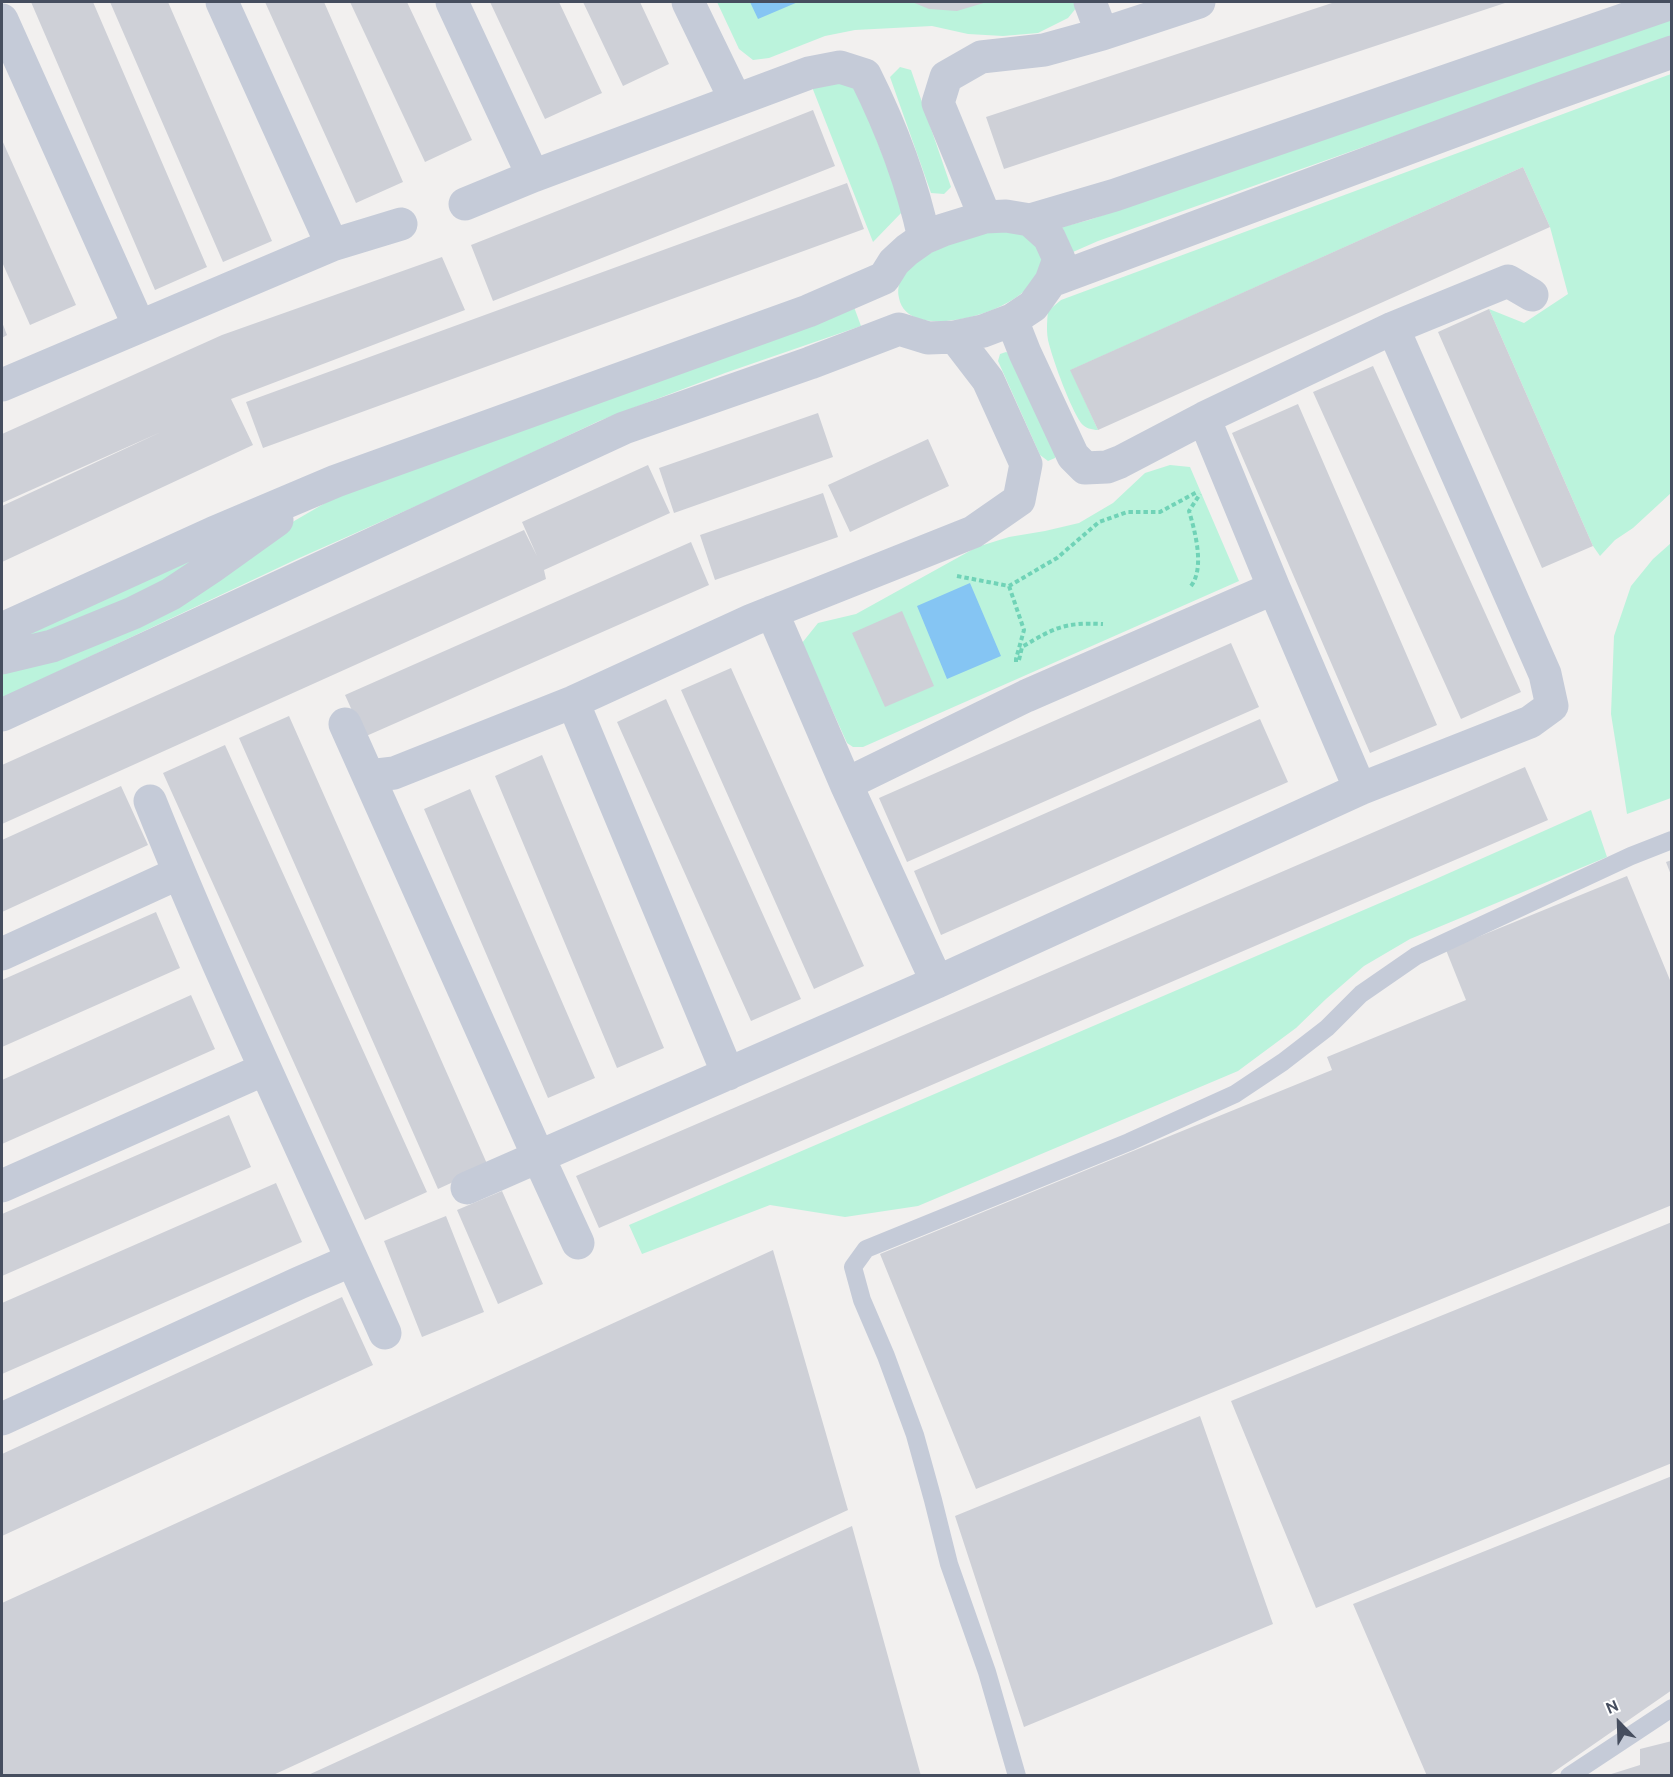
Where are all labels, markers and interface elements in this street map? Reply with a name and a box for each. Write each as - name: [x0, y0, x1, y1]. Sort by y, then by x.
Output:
- north arrow: [1589, 1693, 1649, 1753]
- text: N: [1603, 1696, 1621, 1717]

